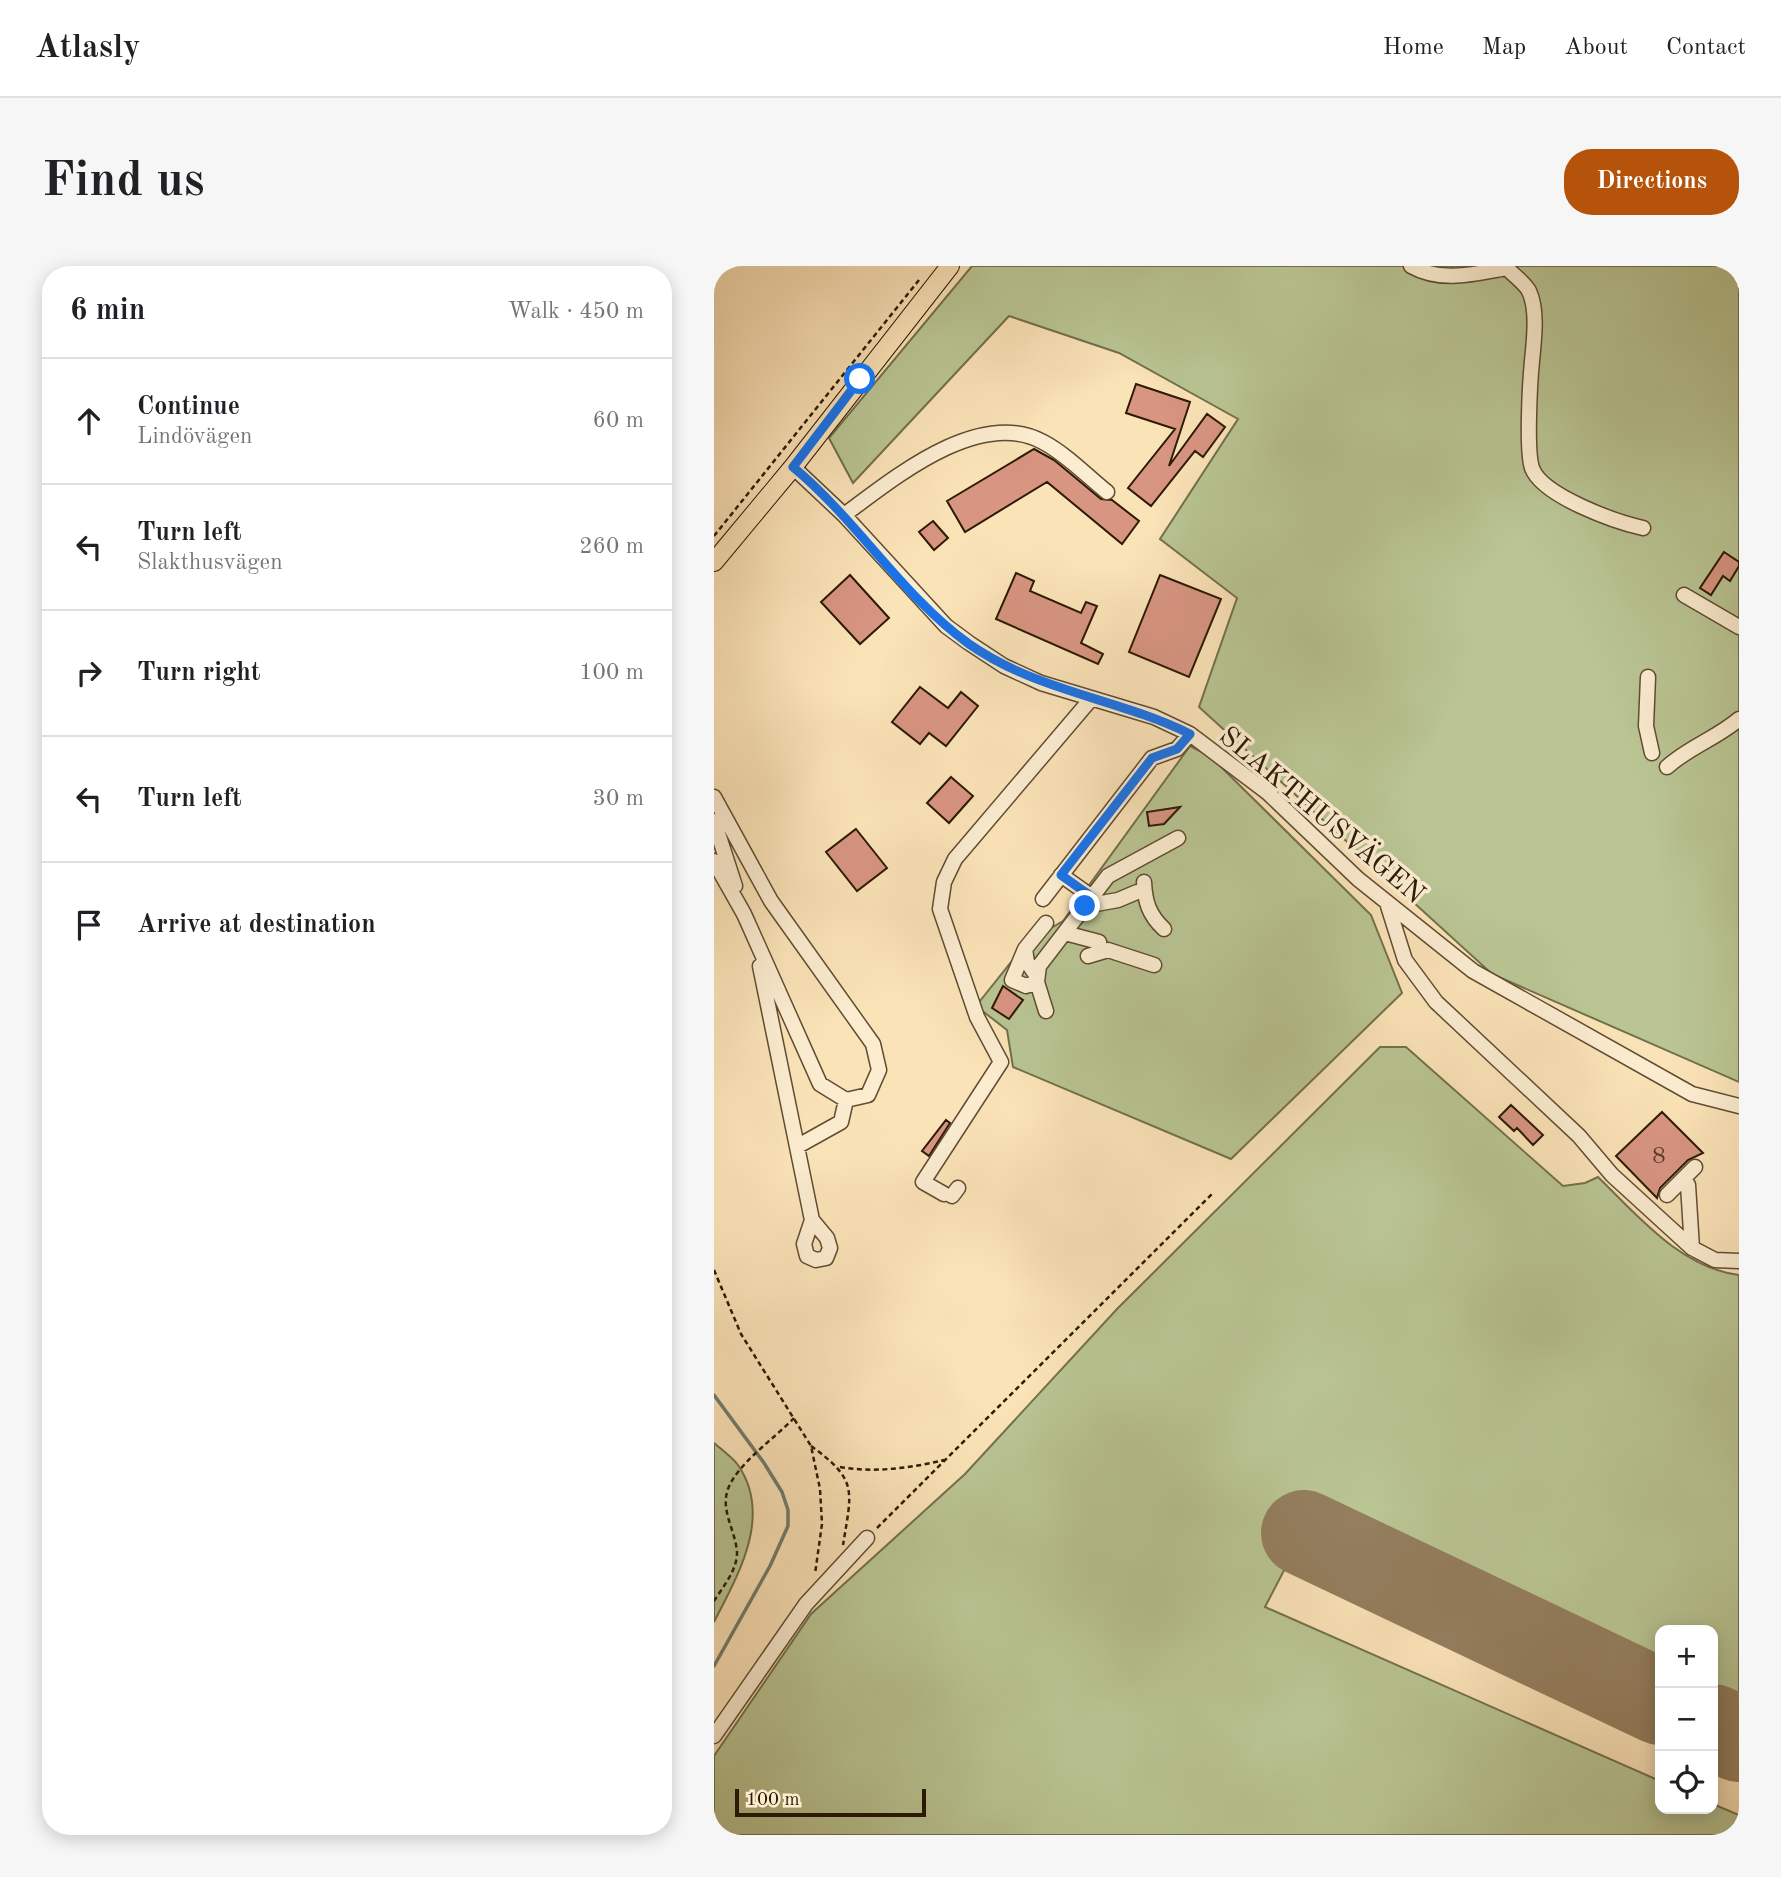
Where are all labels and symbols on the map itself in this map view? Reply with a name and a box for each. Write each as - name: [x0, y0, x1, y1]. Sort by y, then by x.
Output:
- route start: [844, 363, 875, 394]
- street label: SLAKTHUSVÄGEN: [1213, 719, 1432, 910]
- route end: [1069, 890, 1100, 921]
- house number: 8: [1652, 1145, 1666, 1169]
- scale bar: [735, 1786, 926, 1818]

